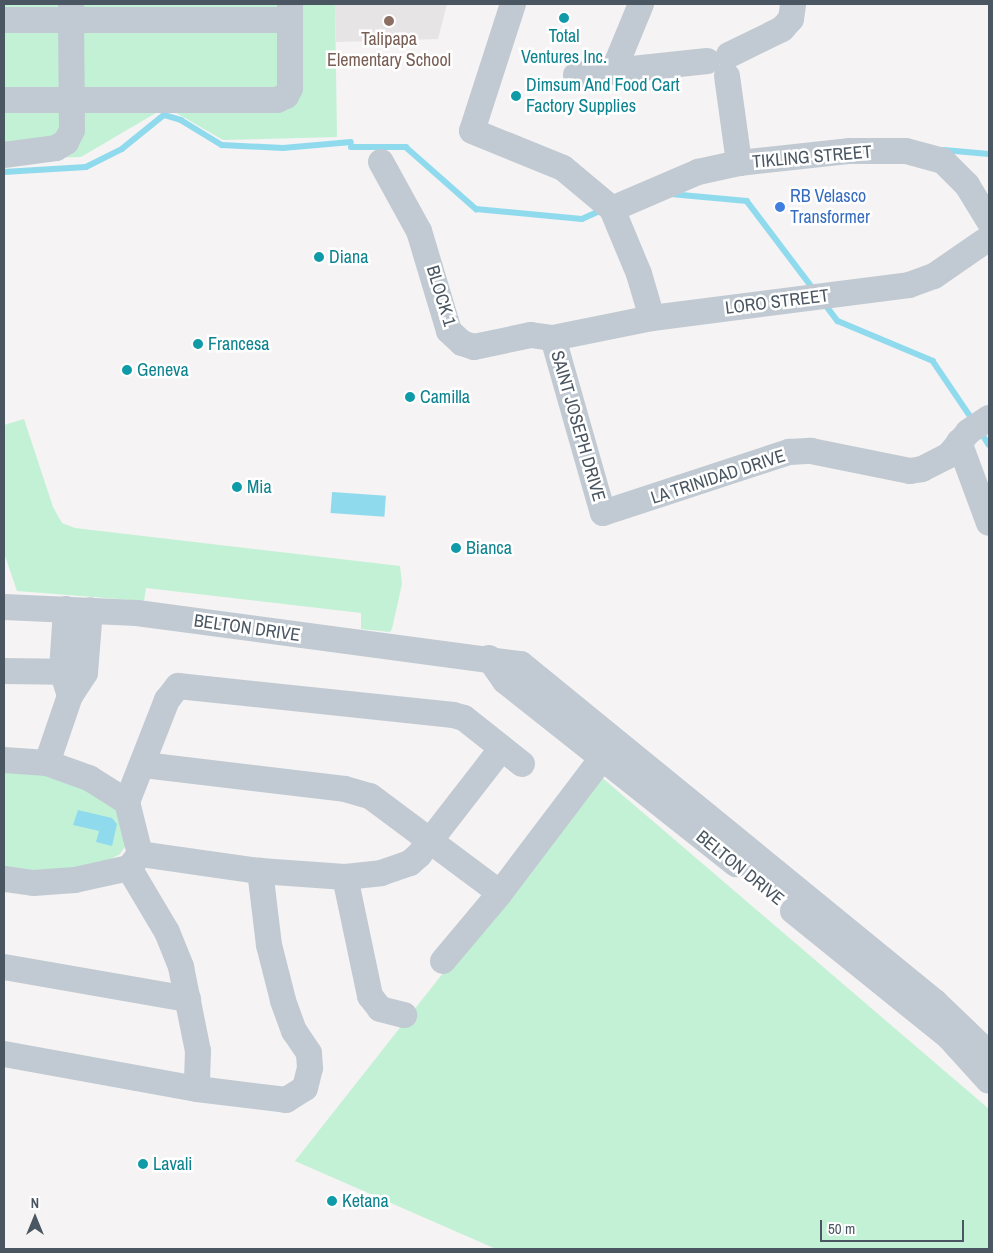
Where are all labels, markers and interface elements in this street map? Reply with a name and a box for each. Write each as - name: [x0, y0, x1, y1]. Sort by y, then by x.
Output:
- marker: Total Ventures Inc.: [558, 12, 570, 24]
- marker: Talipapa Elementary School: [383, 15, 395, 27]
- place label: Total Ventures Inc.: [521, 26, 607, 68]
- place label: Talipapa Elementary School: [327, 29, 451, 72]
- place label: Dimsum And Food Cart Factory Supplies: [526, 75, 680, 118]
- marker: Dimsum And Food Cart Factory Supplies: [510, 90, 522, 102]
- street label: TIKLING STREET: [751, 141, 873, 173]
- place label: RB Velasco Transformer: [790, 186, 870, 228]
- marker: RB Velasco Transformer: [774, 201, 786, 213]
- place label: Diana: [329, 246, 368, 268]
- marker: Diana: [313, 251, 325, 263]
- street label: BLOCK 1: [422, 263, 460, 329]
- street label: LORO STREET: [724, 285, 830, 319]
- place label: Francesa: [208, 333, 270, 355]
- marker: Francesa: [192, 338, 204, 350]
- street label: SAINT JOSEPH DRIVE: [546, 348, 610, 504]
- place label: Geneva: [137, 359, 189, 381]
- marker: Geneva: [121, 364, 133, 376]
- place label: Camilla: [420, 386, 470, 408]
- marker: Camilla: [404, 391, 416, 403]
- street label: LA TRINIDAD DRIVE: [648, 445, 788, 509]
- place label: Mia: [247, 476, 272, 498]
- marker: Mia: [231, 481, 243, 493]
- place label: Bianca: [466, 537, 512, 559]
- marker: Bianca: [450, 542, 462, 554]
- street label: BELTON DRIVE: [193, 610, 301, 646]
- street label: BELTON DRIVE: [692, 826, 788, 910]
- place label: Lavali: [153, 1153, 192, 1175]
- marker: Lavali: [137, 1158, 149, 1170]
- place label: Ketana: [342, 1190, 389, 1212]
- north arrow: [10, 1193, 60, 1243]
- text: N: [31, 1194, 39, 1212]
- marker: Ketana: [326, 1195, 338, 1207]
- scale bar: [823, 1210, 967, 1242]
- text: 50 m: [828, 1218, 855, 1239]

